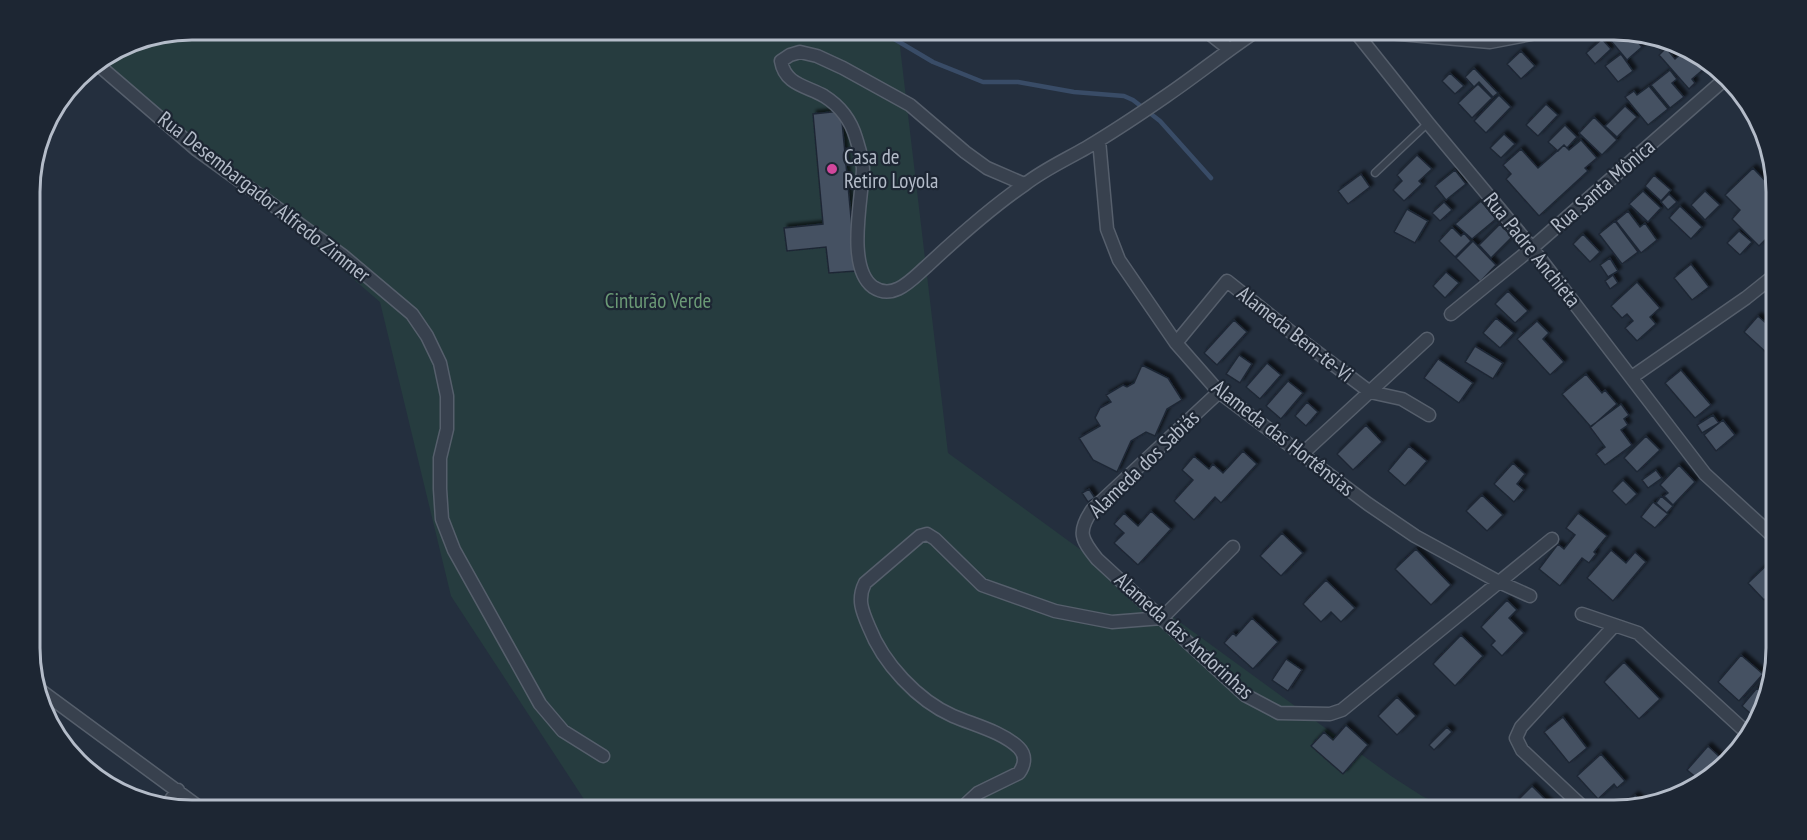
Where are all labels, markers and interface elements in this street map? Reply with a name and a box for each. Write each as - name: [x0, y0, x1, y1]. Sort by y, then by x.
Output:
- street label: Rua Desembargador Alfredo Zimmer: [153, 105, 376, 288]
- street label: Rua Santa Mônica: [1545, 133, 1660, 238]
- place label: Casa de Retiro Loyola: [844, 143, 938, 194]
- marker: Casa de Retiro Loyola: [825, 162, 839, 176]
- street label: Rua Padre Anchieta: [1478, 187, 1587, 313]
- street label: Alameda Bem-te-Vi: [1232, 280, 1359, 387]
- park label: Cinturão Verde: [605, 287, 711, 314]
- street label: Alameda das Hortênsias: [1207, 373, 1360, 502]
- street label: Alameda dos Sabiás: [1083, 404, 1205, 523]
- street label: Alameda das Andorinhas: [1109, 566, 1259, 705]

